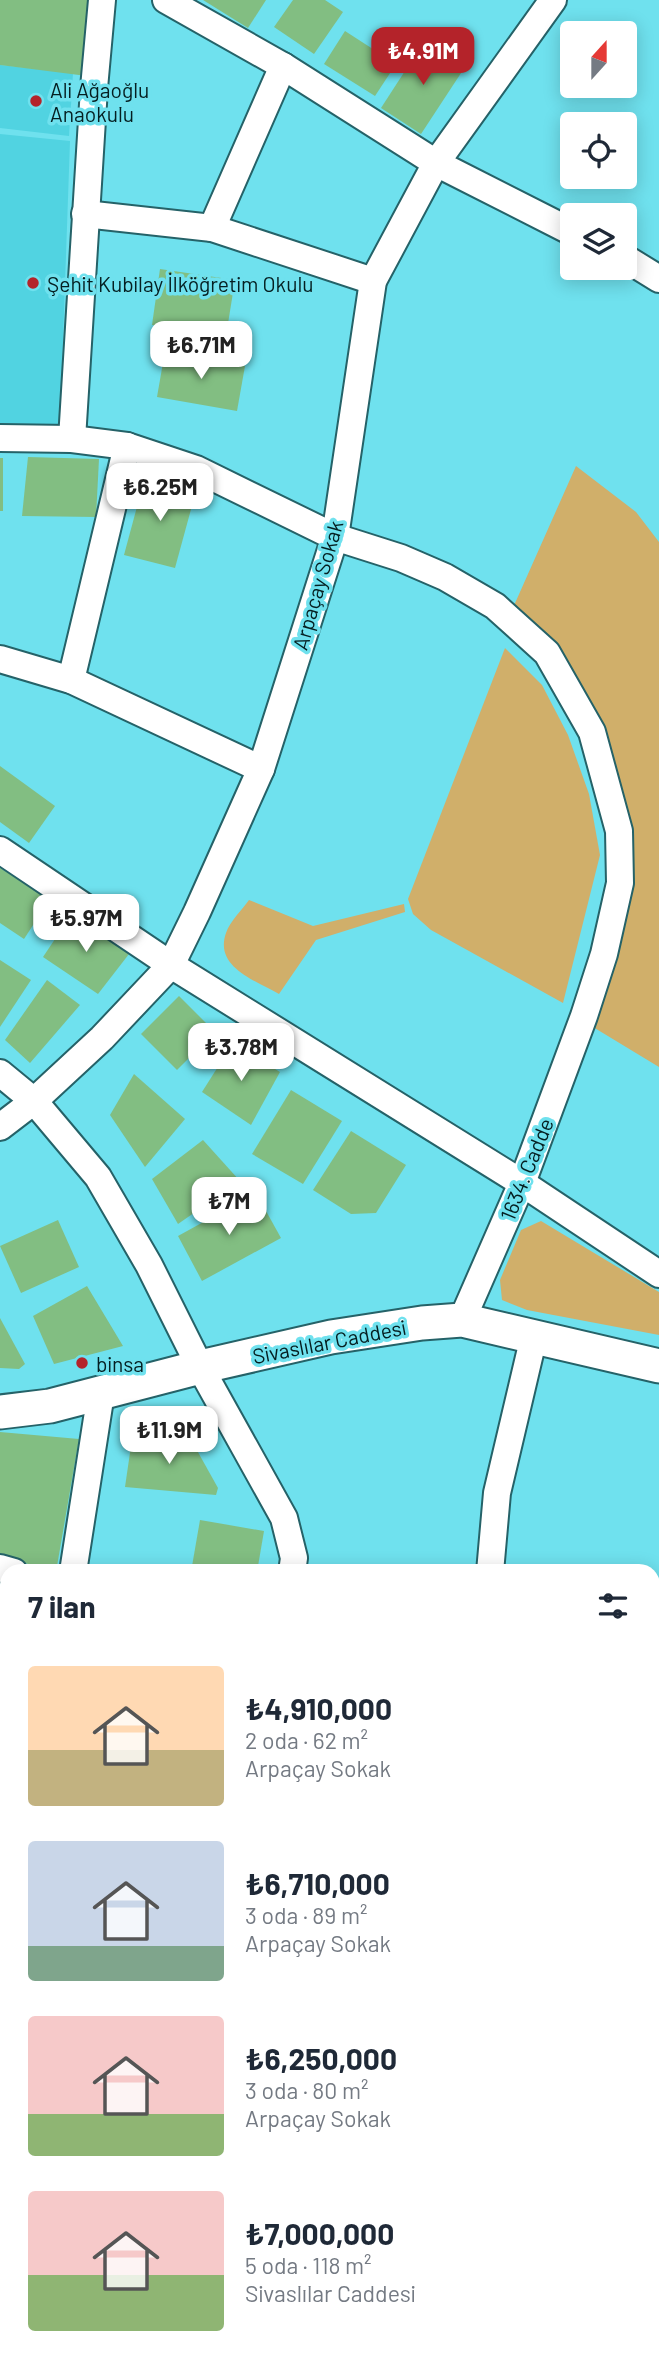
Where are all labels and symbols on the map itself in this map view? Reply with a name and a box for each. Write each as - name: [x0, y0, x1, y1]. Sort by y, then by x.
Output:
- north arrow: [560, 21, 637, 98]
- pin: ₺4.91M: [366, 28, 480, 87]
- place label: Ali Ağaoğlu Anaokulu: [50, 77, 149, 126]
- marker: Ali Ağaoğlu Anaokulu: [28, 93, 44, 109]
- place label: Şehit Kubilay İlköğretim Okulu: [47, 271, 313, 296]
- marker: Şehit Kubilay İlköğretim Okulu: [25, 275, 41, 291]
- pin: ₺6.71M: [144, 322, 258, 381]
- pin: ₺6.25M: [103, 463, 217, 523]
- street label: Arpaçay Sokak: [287, 517, 347, 653]
- pin: ₺5.97M: [29, 894, 143, 954]
- pin: ₺3.78M: [184, 1024, 298, 1083]
- street label: 1634. Cadde: [494, 1114, 558, 1224]
- pin: ₺7M: [195, 1178, 263, 1237]
- street label: Sivaslılar Caddesi: [250, 1314, 408, 1368]
- place label: binsa: [96, 1351, 144, 1376]
- marker: binsa: [74, 1355, 90, 1371]
- pin: ₺11.9M: [112, 1406, 226, 1466]

